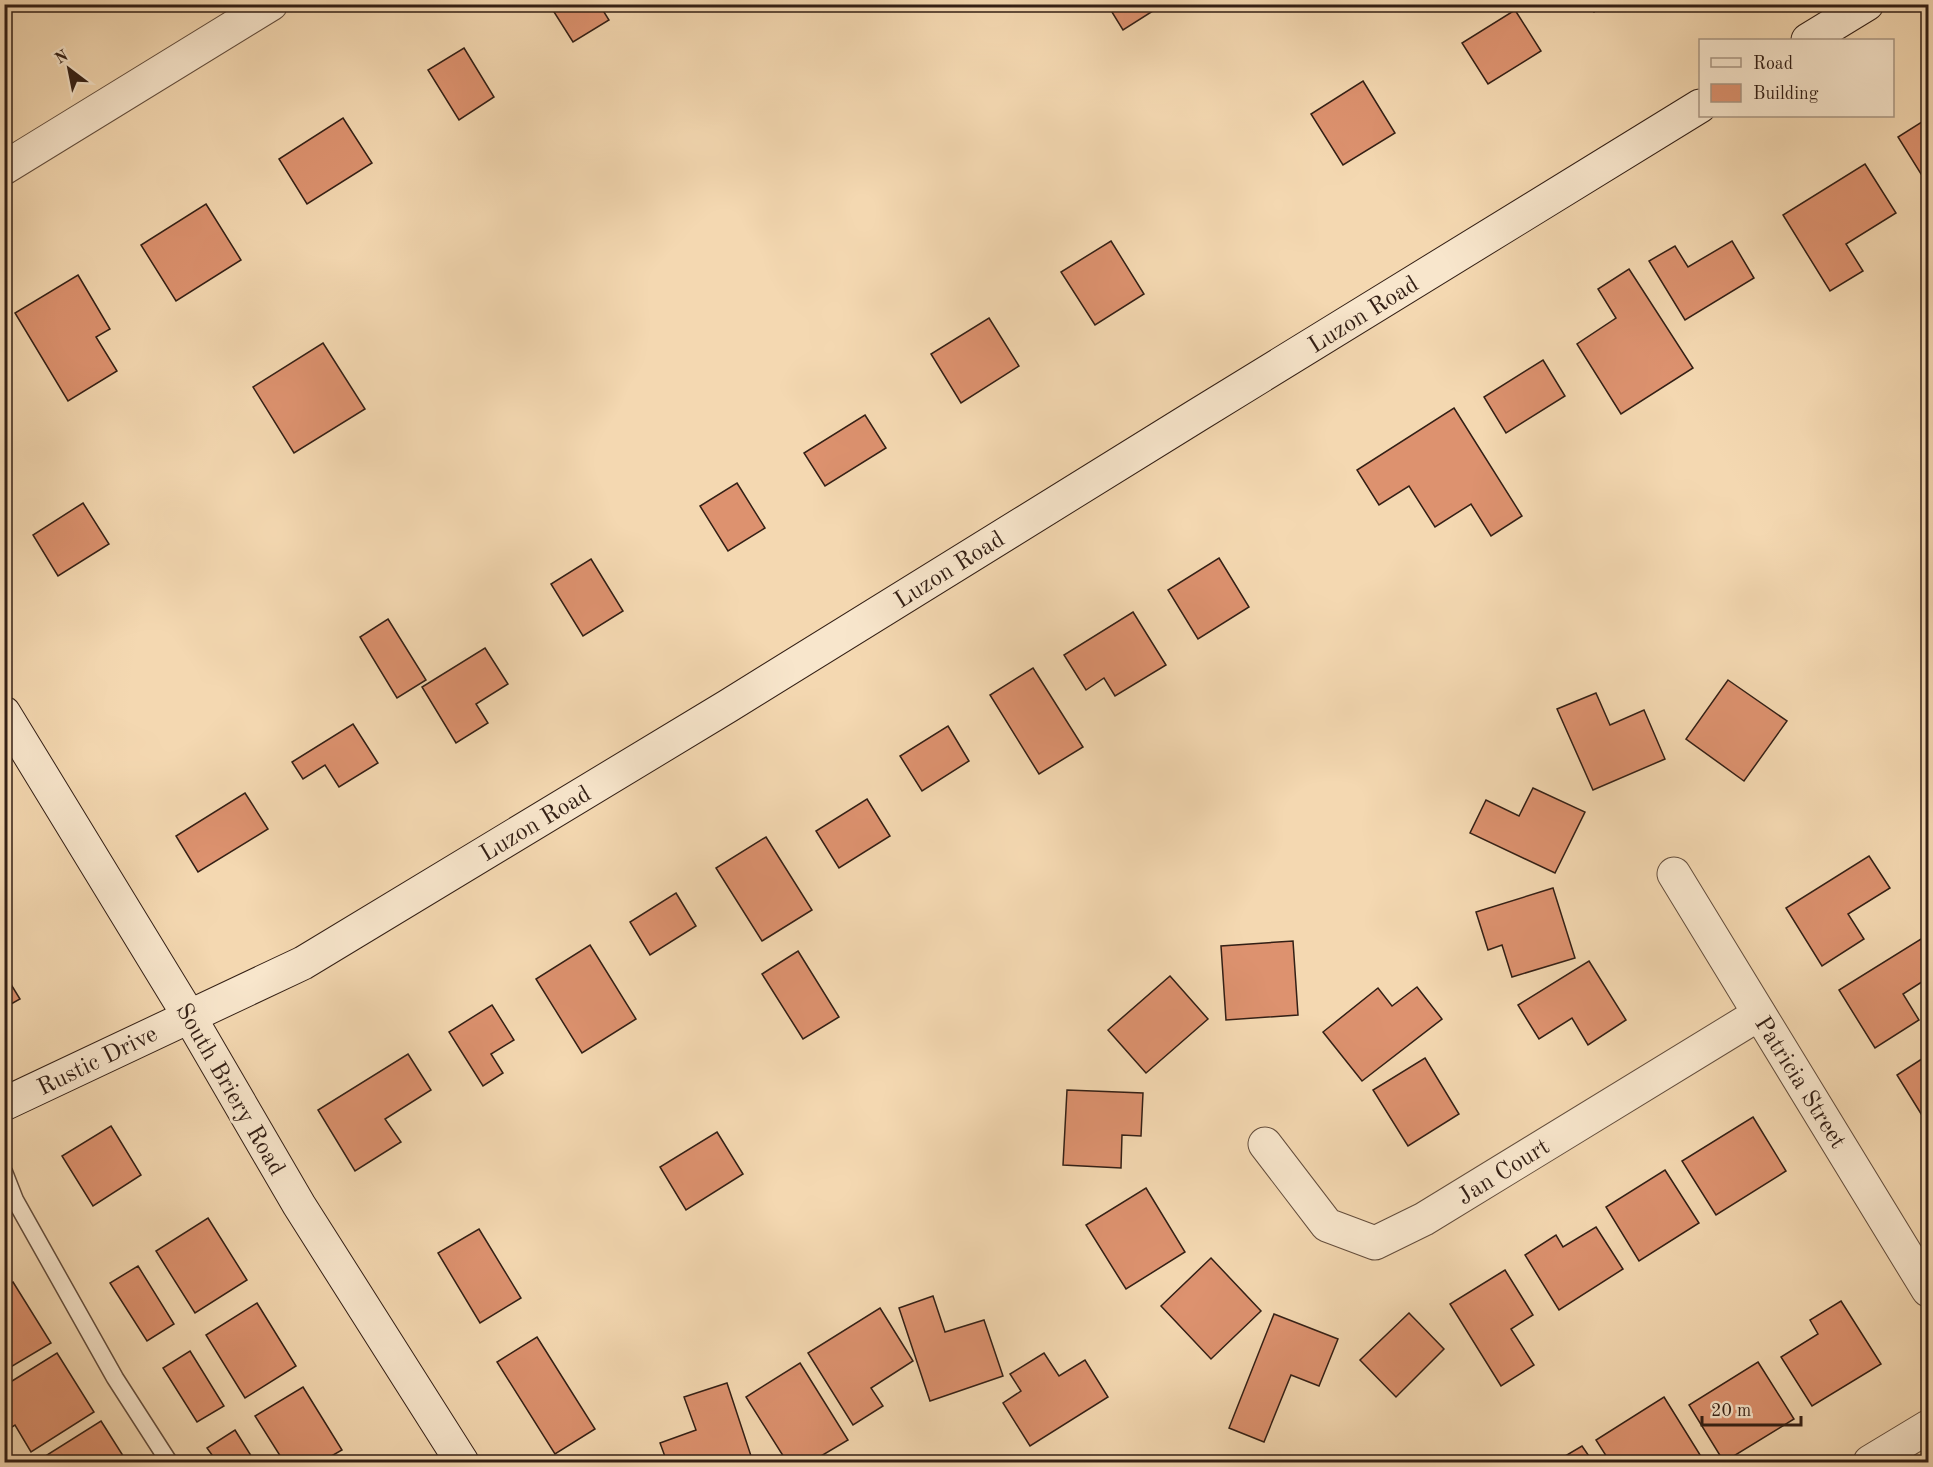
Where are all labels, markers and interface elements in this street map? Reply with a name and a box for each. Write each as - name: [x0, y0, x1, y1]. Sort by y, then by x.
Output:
- north arrow: [39, 39, 99, 99]
- legend: [1699, 39, 1894, 117]
- text: N: [53, 48, 72, 68]
- text: Road: [1753, 55, 1793, 73]
- text: Building: [1753, 85, 1819, 103]
- street label: Luzon Road: [1305, 273, 1423, 359]
- street label: Luzon Road: [891, 528, 1009, 614]
- street label: Luzon Road: [476, 782, 596, 867]
- street label: South Briery Road: [170, 1000, 288, 1180]
- street label: Patricia Street: [1749, 1013, 1849, 1153]
- street label: Rustic Drive: [34, 1022, 162, 1101]
- street label: Jan Court: [1454, 1135, 1554, 1210]
- scale bar: [1702, 1389, 1801, 1427]
- text: 20 m: [1711, 1402, 1751, 1420]

